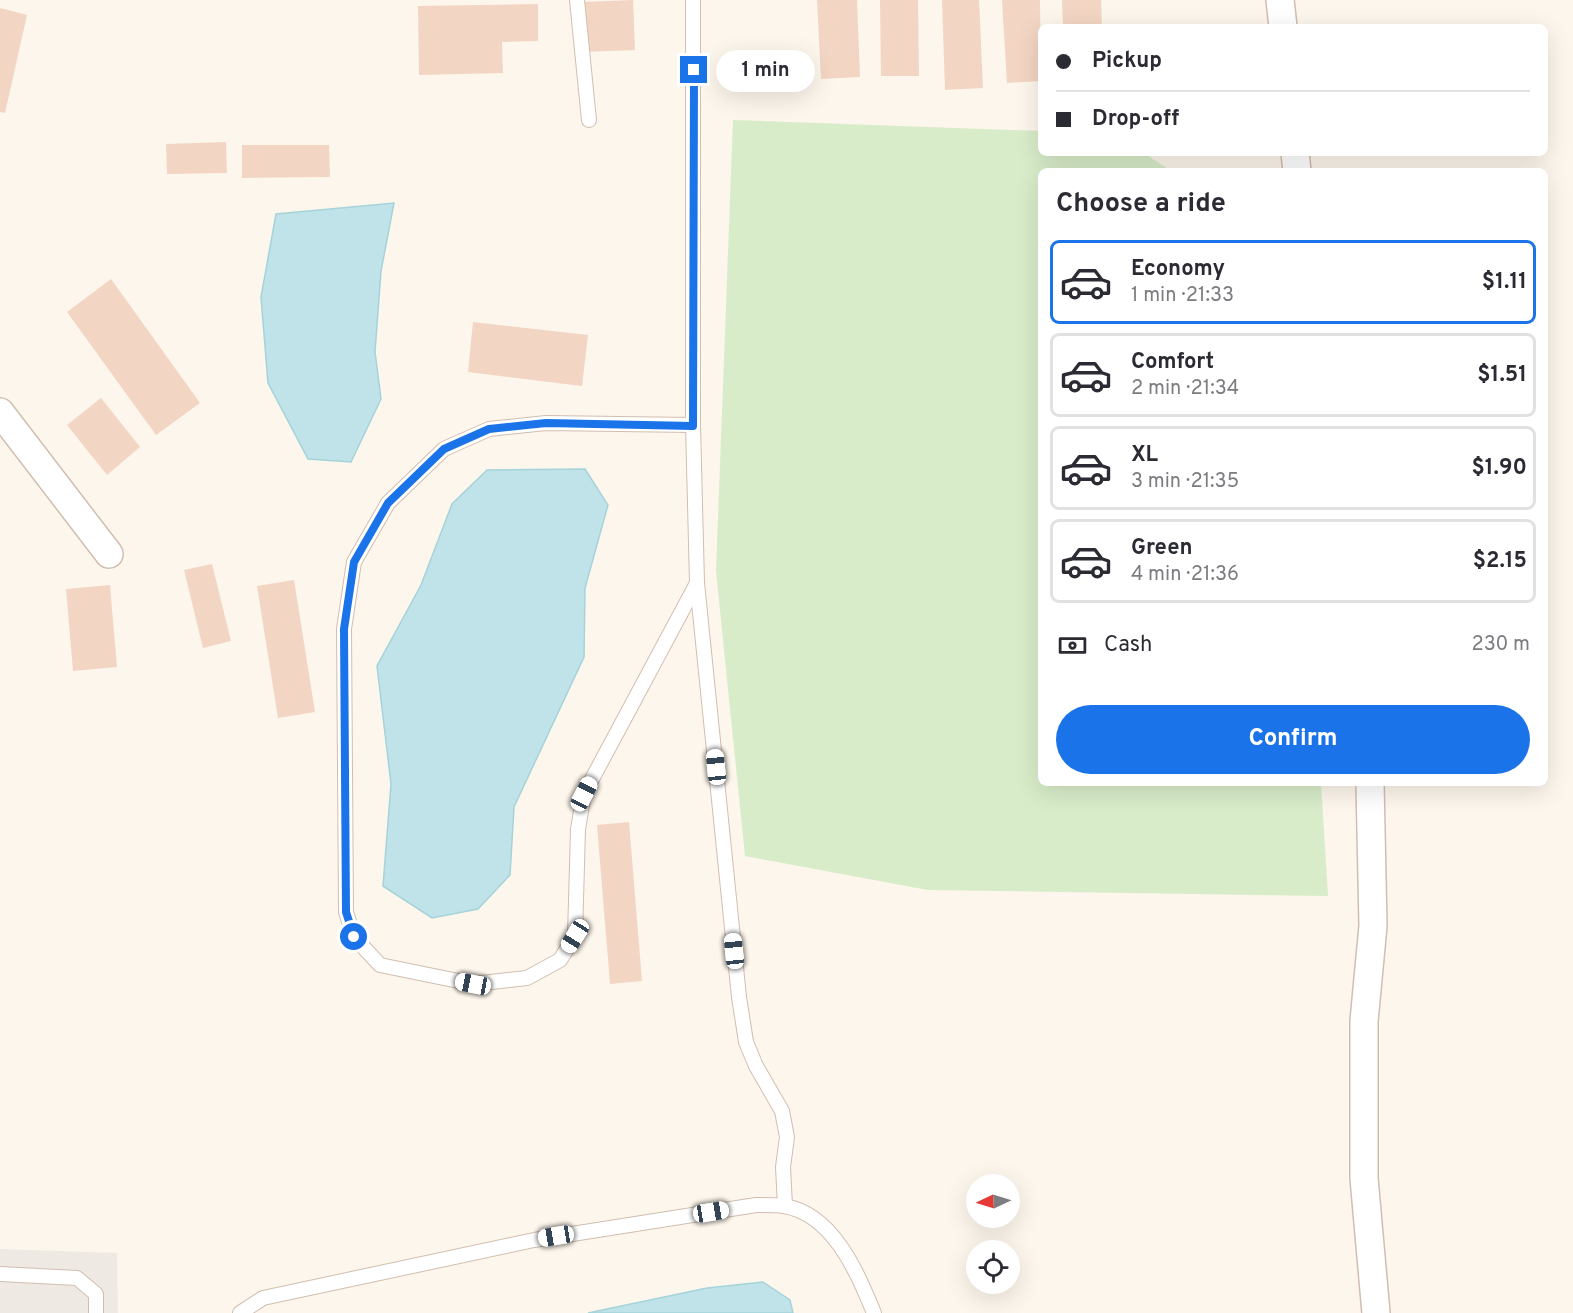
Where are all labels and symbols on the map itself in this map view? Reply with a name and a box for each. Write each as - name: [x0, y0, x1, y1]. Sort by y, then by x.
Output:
- callout: 1 min: [715, 49, 814, 91]
- route end: [680, 56, 707, 83]
- car: [705, 748, 727, 786]
- car: [568, 774, 600, 814]
- car: [558, 916, 592, 956]
- route start: [340, 923, 367, 950]
- car: [723, 932, 745, 970]
- car: [454, 972, 492, 996]
- north arrow: [966, 1174, 1020, 1228]
- car: [692, 1200, 730, 1224]
- car: [537, 1224, 575, 1248]

